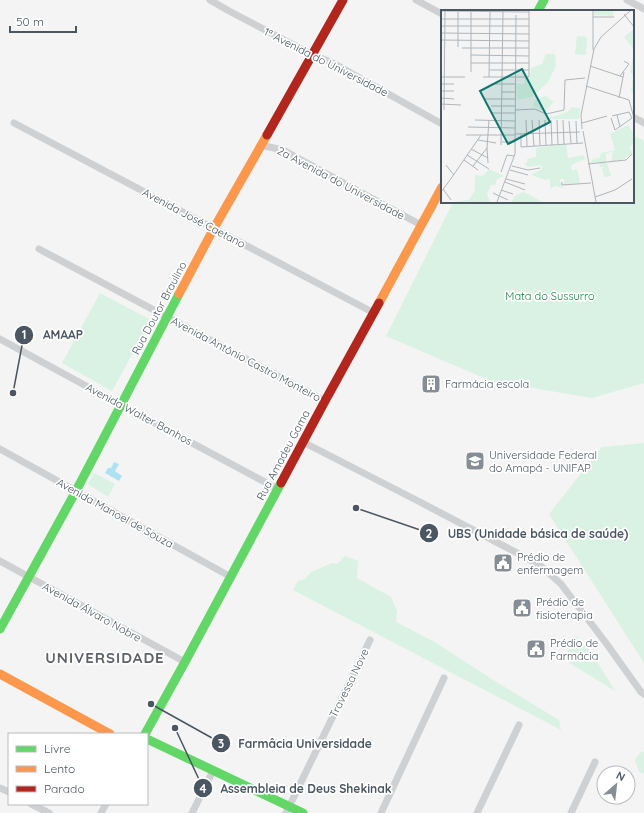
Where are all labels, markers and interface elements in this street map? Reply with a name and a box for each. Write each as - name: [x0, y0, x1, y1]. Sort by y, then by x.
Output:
- scale bar: [10, 8, 76, 34]
- inset map: [441, 10, 634, 203]
- text: 50 m: [16, 14, 44, 29]
- street label: 1ª Avenida do Universidade: [262, 25, 390, 99]
- street label: 2a Avenida do Universidade: [275, 143, 407, 223]
- street label: Avenida José Caetano: [140, 185, 248, 251]
- street label: Rua Doutor Braulino: [128, 259, 190, 357]
- park label: Mata do Sussurro: [505, 289, 595, 303]
- street label: Avenida Antônio Castro Monteiro: [169, 314, 323, 405]
- callout: AMAAP: [14, 323, 91, 347]
- text: 1: [22, 327, 26, 342]
- text: AMAAP: [43, 327, 83, 342]
- building icon: Farmácia escola: [420, 373, 442, 395]
- place label: Farmácia escola: [445, 377, 529, 391]
- street label: Avenida Walter Banhos: [83, 380, 195, 448]
- street label: Rua Amadeu Gama: [253, 407, 313, 503]
- place label: Universidade Federal do Amapá - UNIFAP: [489, 448, 597, 475]
- school or university icon: Universidade Federal do Amapá - UNIFAP: [464, 450, 486, 472]
- street label: Avenida Manoel de Souza: [54, 475, 176, 551]
- callout: UBS (Unidade básica de saúde): [419, 521, 636, 545]
- text: 2: [426, 526, 433, 541]
- text: UBS (Unidade básica de saúde): [448, 526, 628, 541]
- place label: Prédio de enfermagem: [517, 550, 583, 577]
- public building icon: Prédio de enfermagem: [492, 552, 514, 574]
- street label: Avenida Álvaro Nobre: [40, 579, 144, 645]
- place label: Prédio de fisioterapia: [536, 595, 593, 622]
- public building icon: Prédio de fisioterapia: [511, 597, 533, 619]
- place label: Prédio de Farmácia: [550, 636, 598, 663]
- public building icon: Prédio de Farmácia: [525, 638, 547, 660]
- street label: Travessa Nove: [326, 646, 372, 720]
- district label: UNIVERSIDADE: [45, 648, 165, 667]
- callout: Farmâcia Universidade: [211, 731, 380, 755]
- legend: [8, 733, 148, 805]
- text: 3: [218, 736, 224, 751]
- text: Farmâcia Universidade: [238, 736, 372, 751]
- text: Livre: [44, 741, 71, 756]
- text: Lento: [44, 761, 75, 776]
- north arrow: [596, 765, 636, 805]
- text: N: [614, 768, 628, 784]
- callout: Assembleia de Deus Shekinak: [193, 776, 400, 800]
- text: Parado: [44, 781, 85, 796]
- text: 4: [199, 781, 207, 796]
- text: Assembleia de Deus Shekinak: [220, 781, 392, 796]

